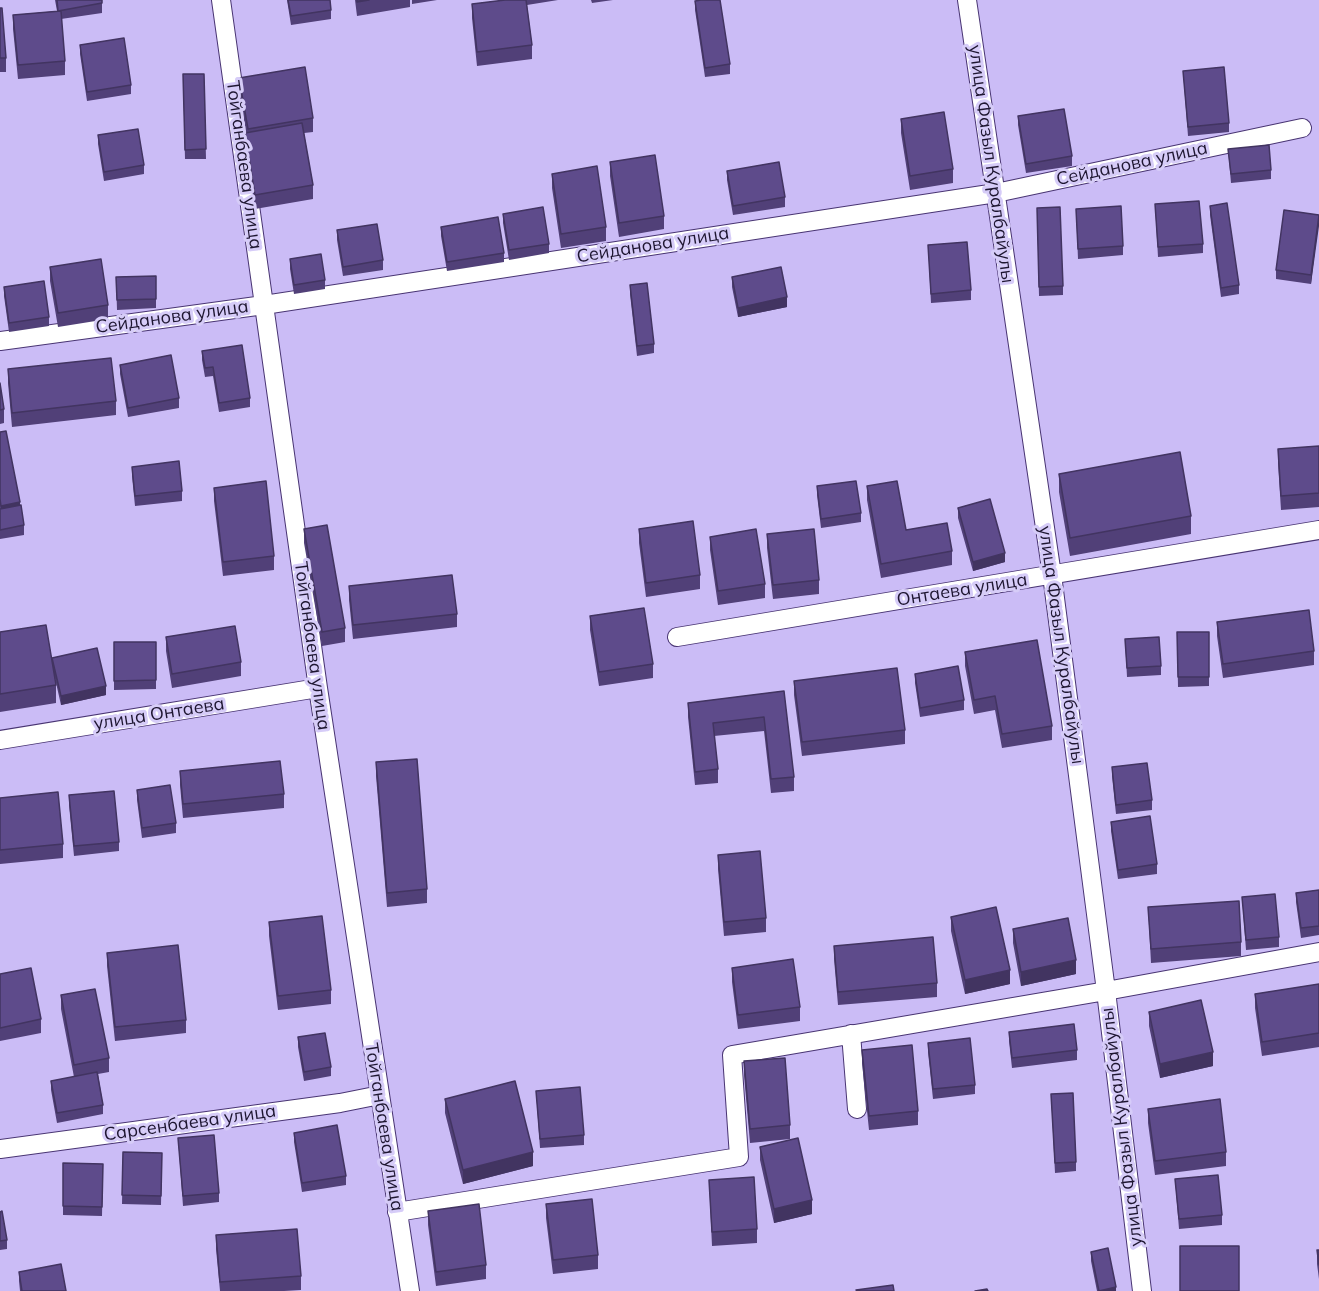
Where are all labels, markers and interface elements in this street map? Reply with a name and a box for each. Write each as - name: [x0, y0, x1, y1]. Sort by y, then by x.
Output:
- street label: улица Фазыл Куралбайулы: [964, 43, 1018, 285]
- street label: Тойганбаева улица: [221, 79, 267, 251]
- street label: Сейданова улица: [1054, 137, 1210, 191]
- street label: Сейданова улица: [575, 222, 731, 268]
- street label: Сейданова улица: [94, 296, 250, 338]
- street label: улица Фазыл Куралбайулы: [1034, 524, 1088, 766]
- street label: Тойганбаева улица: [289, 560, 335, 732]
- street label: Онтаева улица: [895, 569, 1029, 611]
- street label: улица Онтаева: [92, 693, 226, 735]
- street label: улица Фазыл Куралбайулы: [1097, 1006, 1147, 1248]
- street label: Тойганбаева улица: [360, 1041, 408, 1213]
- street label: Сарсенбаева улица: [103, 1100, 277, 1146]

